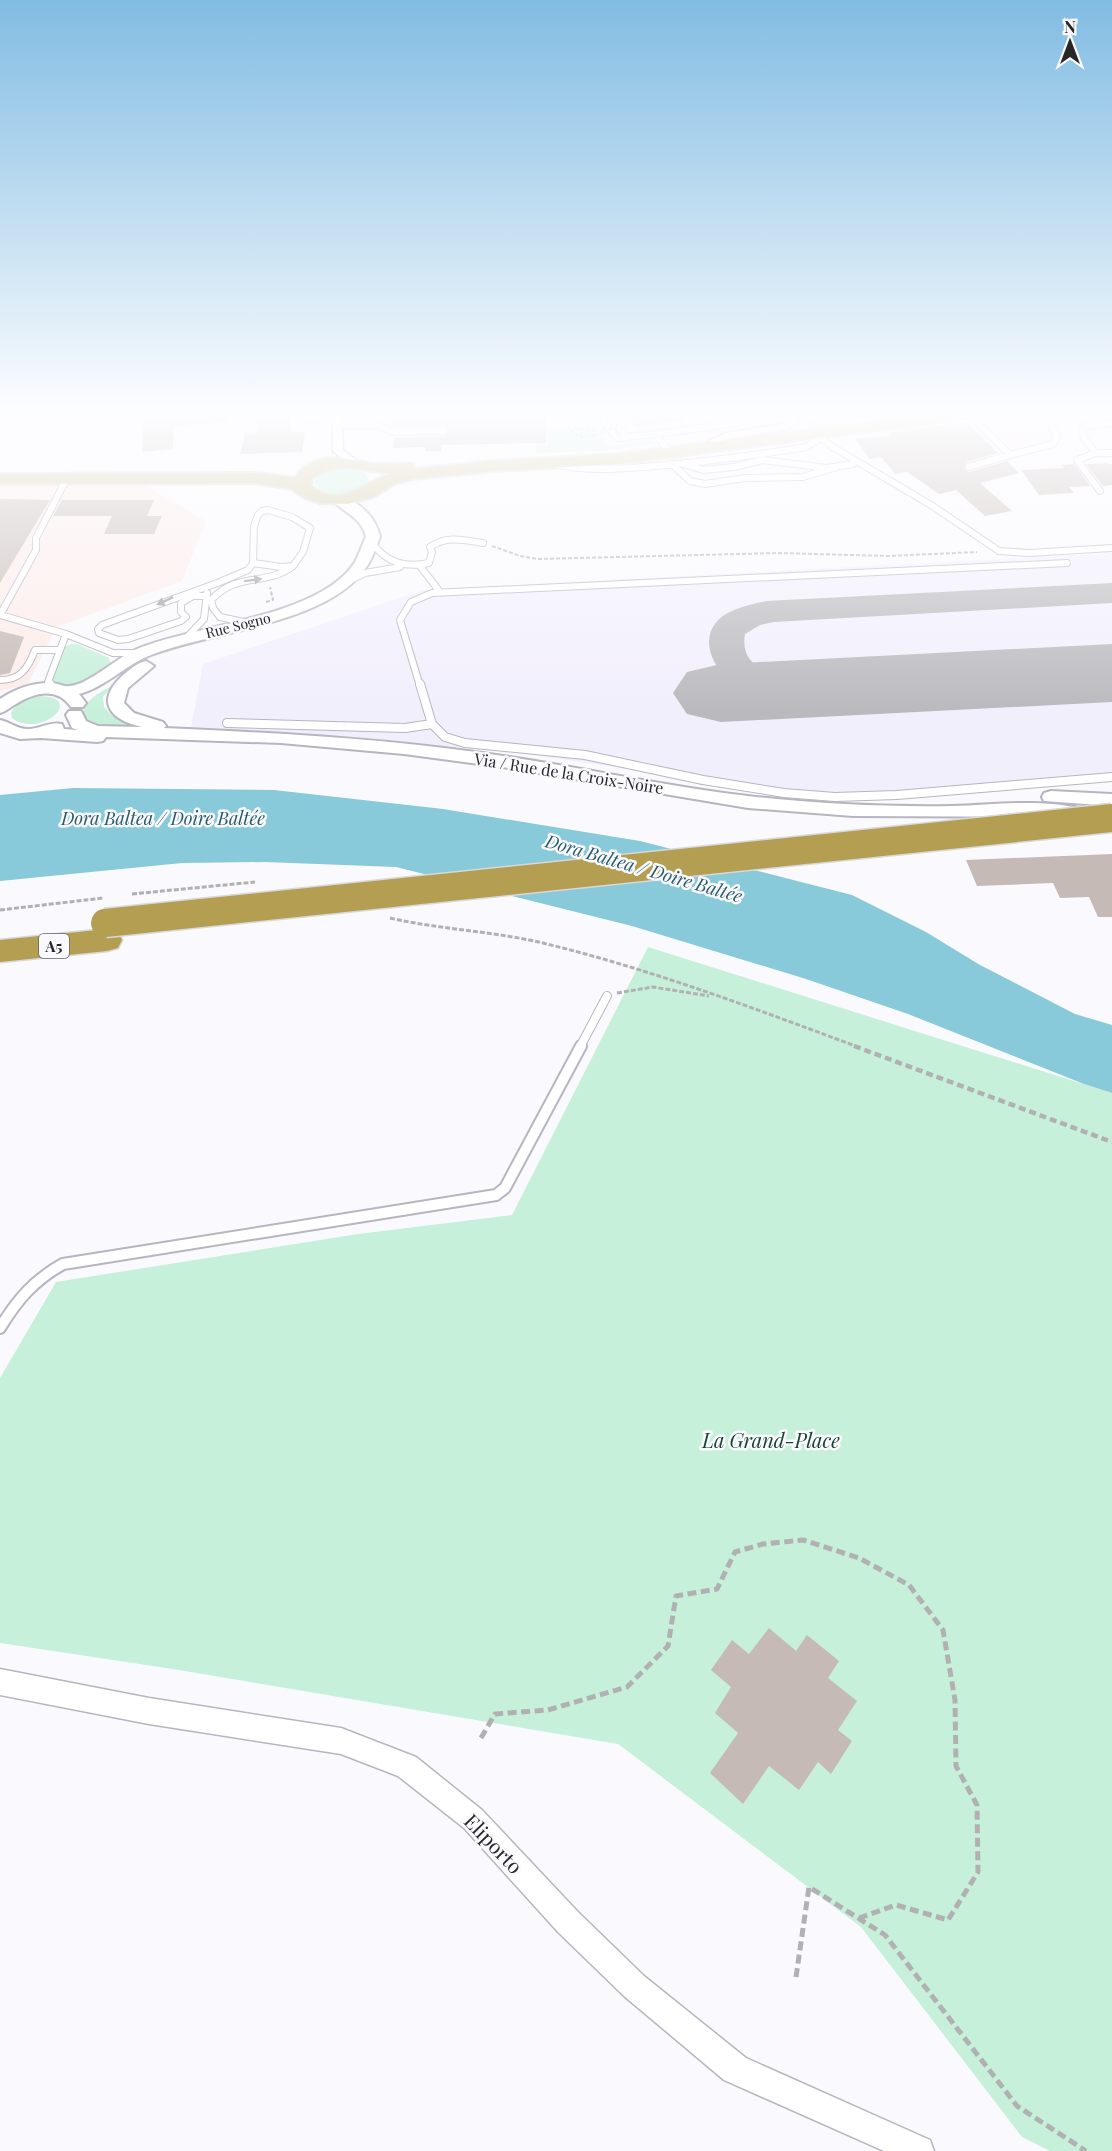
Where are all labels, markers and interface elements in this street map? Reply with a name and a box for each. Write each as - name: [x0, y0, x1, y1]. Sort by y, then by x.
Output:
- north arrow: [1040, 12, 1100, 72]
- text: N: [1064, 16, 1076, 37]
- one-way arrow: [244, 576, 263, 585]
- one-way arrow: [156, 596, 173, 605]
- street label: Rue Sogno: [203, 608, 273, 642]
- street label: Via / Rue de la Croix-Noire: [472, 748, 665, 798]
- water label: Dora Baltea / Doire Baltée: [60, 806, 265, 830]
- water label: Dora Baltea / Doire Baltée: [542, 828, 745, 908]
- road number: A5: [39, 934, 69, 958]
- park label: La Grand-Place: [701, 1426, 840, 1453]
- street label: Eliporto: [459, 1807, 529, 1879]

